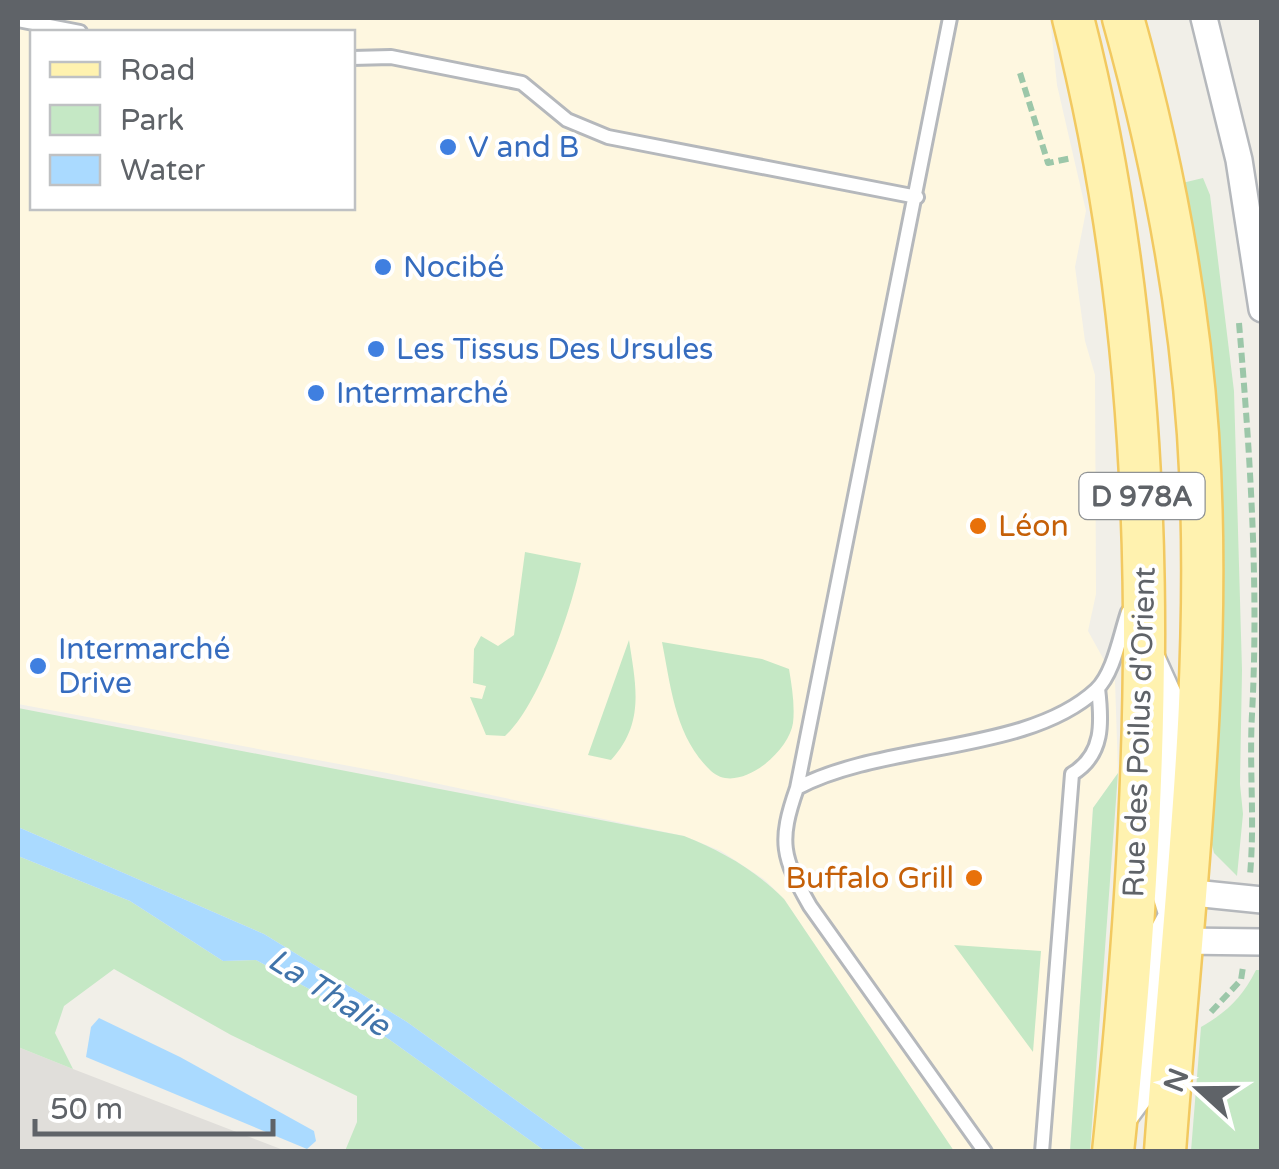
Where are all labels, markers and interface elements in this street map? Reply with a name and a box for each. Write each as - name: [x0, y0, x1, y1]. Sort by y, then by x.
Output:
- legend: [30, 30, 355, 210]
- text: Road: [120, 52, 195, 89]
- text: Park: [120, 102, 184, 139]
- place label: V and B: [468, 129, 579, 166]
- marker: V and B: [437, 136, 459, 158]
- text: Water: [120, 152, 206, 189]
- place label: Nocibé: [403, 249, 504, 286]
- marker: Nocibé: [372, 256, 394, 278]
- place label: Les Tissus Des Ursules: [396, 331, 714, 368]
- marker: Les Tissus Des Ursules: [365, 338, 387, 360]
- place label: Intermarché: [336, 375, 509, 412]
- marker: Intermarché: [305, 382, 327, 404]
- road number: D 978A: [1080, 473, 1204, 519]
- place label: Léon: [998, 508, 1069, 545]
- marker: Léon: [967, 515, 989, 537]
- street label: Rue des Poilus d'Orient: [1115, 566, 1164, 898]
- place label: Intermarché Drive: [58, 631, 231, 702]
- marker: Intermarché Drive: [27, 655, 49, 677]
- place label: Buffalo Grill: [785, 860, 954, 897]
- marker: Buffalo Grill: [963, 867, 985, 889]
- water label: La Thalie: [261, 941, 398, 1046]
- north arrow: [1149, 1039, 1249, 1139]
- text: N: [1157, 1064, 1196, 1097]
- scale bar: [35, 1074, 272, 1136]
- text: 50 m: [50, 1091, 123, 1128]

